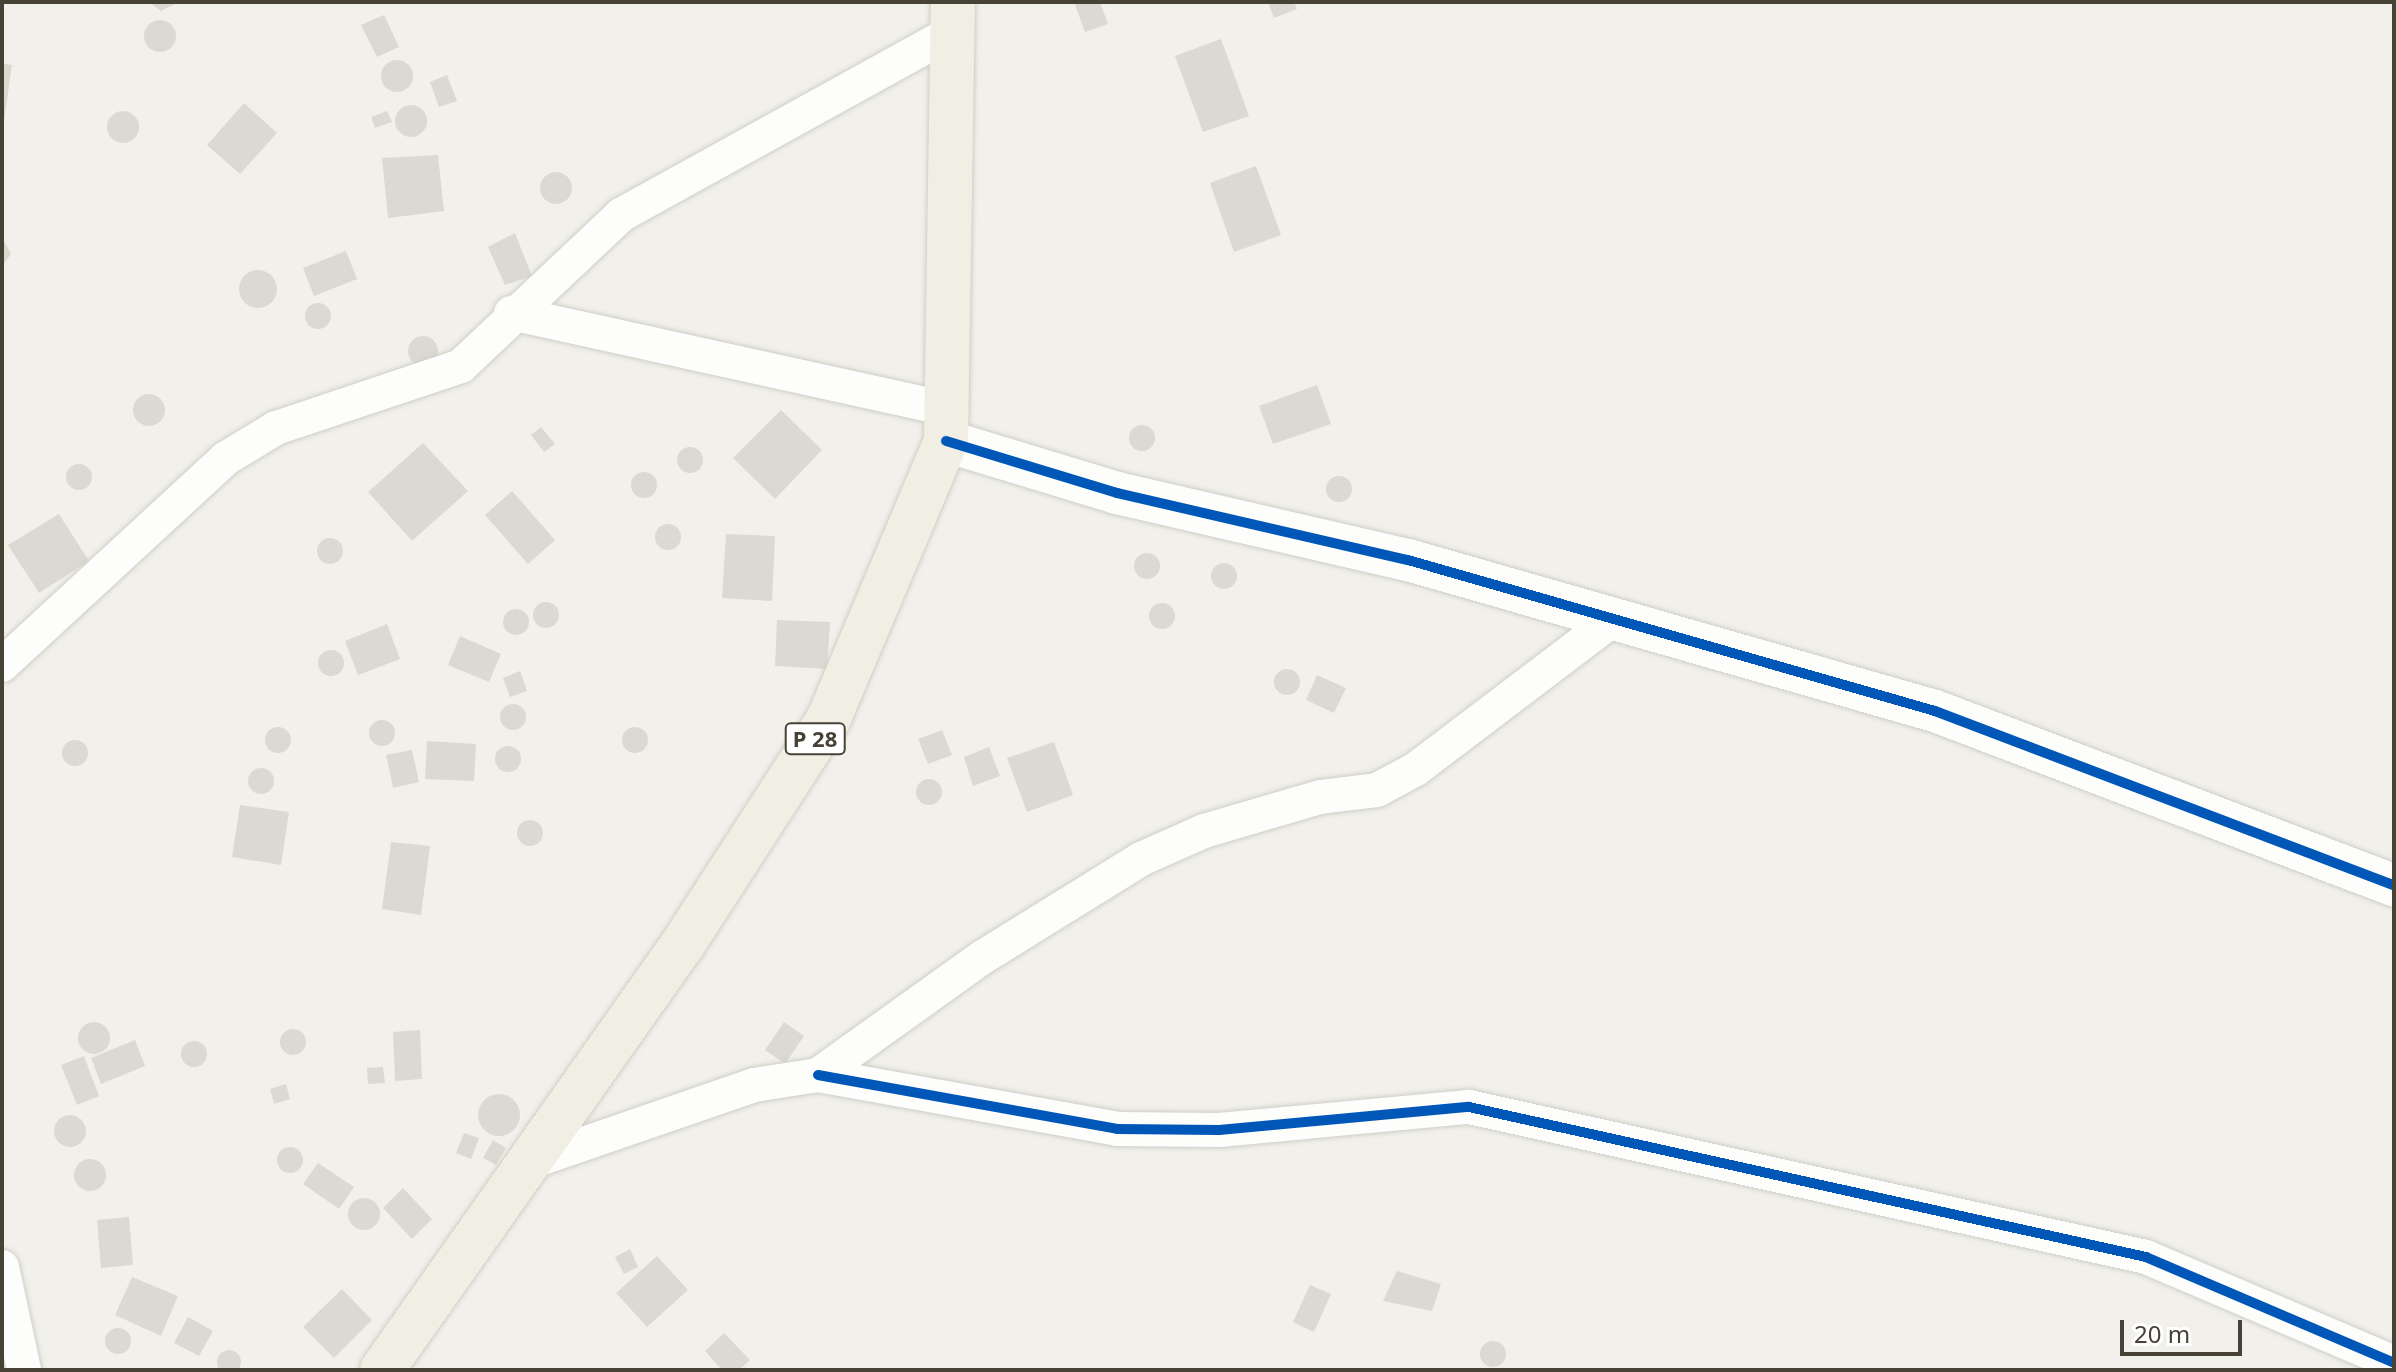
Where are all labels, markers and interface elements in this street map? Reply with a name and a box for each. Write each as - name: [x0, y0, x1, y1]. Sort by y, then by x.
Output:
- road number: P 28: [783, 721, 847, 757]
- scale bar: [2124, 1304, 2246, 1354]
- text: 20 m: [2134, 1317, 2190, 1350]

